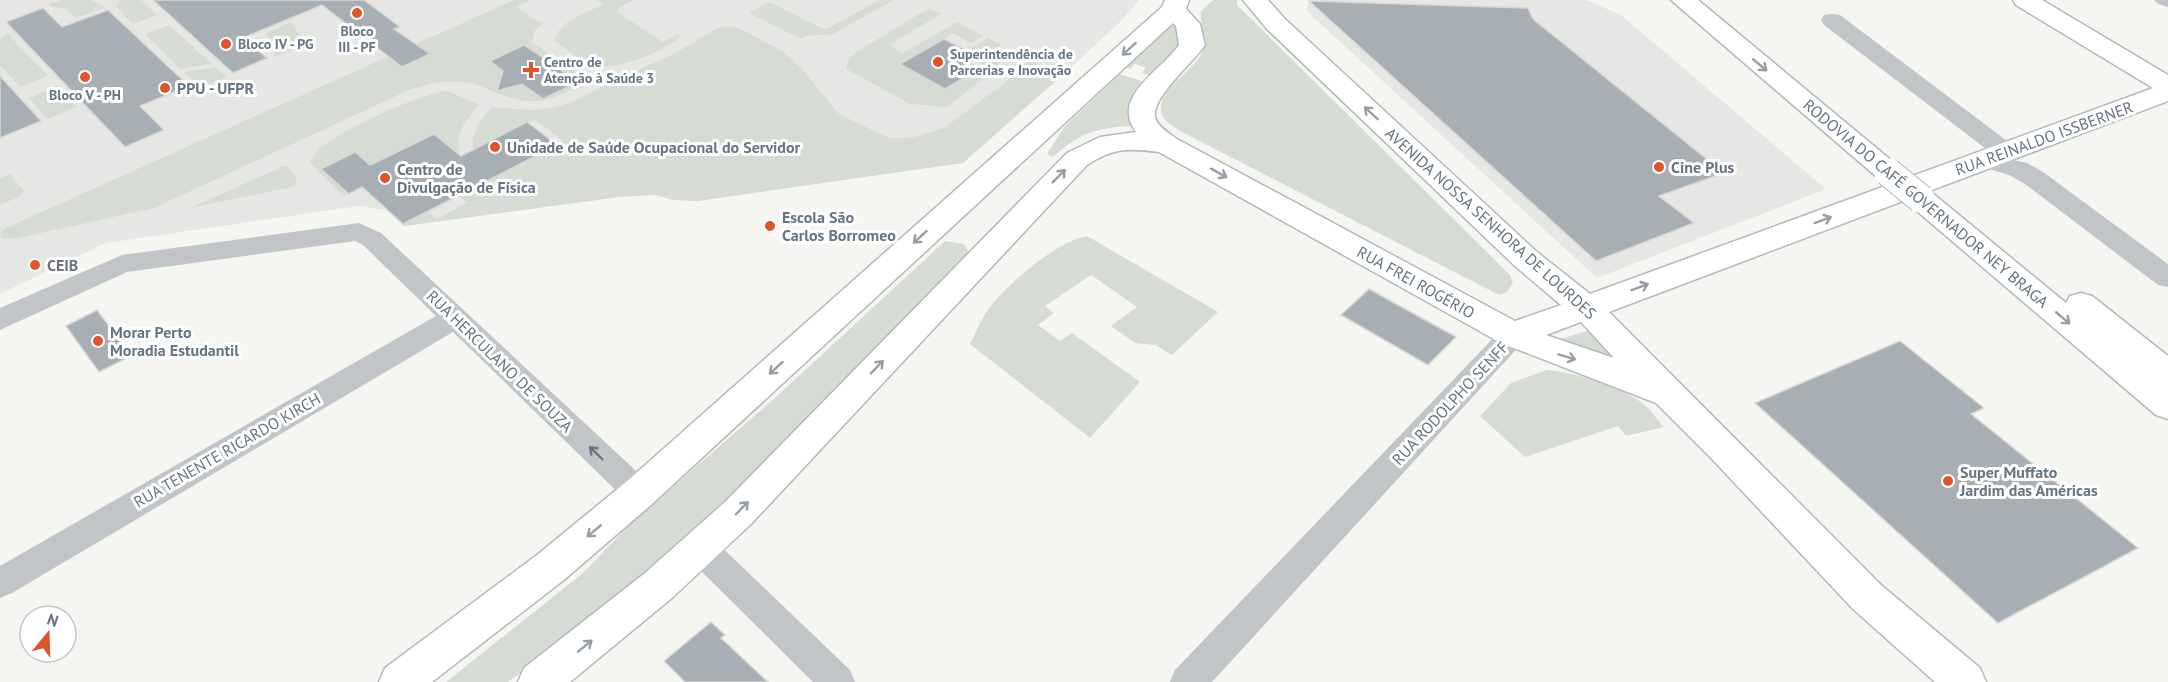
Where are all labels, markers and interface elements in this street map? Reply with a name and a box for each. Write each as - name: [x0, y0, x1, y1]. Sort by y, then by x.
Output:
- marker: Bloco III - PF: [350, 6, 364, 20]
- place label: Bloco III - PF: [338, 22, 376, 56]
- place label: Bloco IV - PG: [238, 35, 314, 53]
- marker: Bloco IV - PG: [219, 37, 233, 51]
- one-way arrow: [1122, 42, 1137, 56]
- place label: Superintendência de Parcerias e Inovação: [950, 45, 1073, 79]
- place label: Centro de Atenção à Saúde 3: [544, 53, 654, 87]
- marker: Superintendência de Parcerias e Inovação: [931, 55, 945, 69]
- one-way arrow: [1752, 58, 1768, 71]
- marker: Centro de Atenção à Saúde 3: [522, 61, 540, 79]
- marker: Bloco V - PH: [78, 70, 92, 84]
- place label: PPU - UFPR: [177, 78, 255, 98]
- marker: PPU - UFPR: [158, 81, 172, 95]
- place label: Bloco V - PH: [49, 86, 121, 104]
- street label: RODOVIA DO CAFÉ GOVERNADOR NEY BRAGA: [1799, 94, 2053, 312]
- street label: RUA REINALDO ISSBERNER: [1952, 97, 2136, 179]
- one-way arrow: [1364, 106, 1379, 121]
- street label: AVENIDA NOSSA SENHORA DE LOURDES: [1381, 123, 1601, 323]
- place label: Unidade de Saúde Ocupacional do Servidor: [507, 137, 801, 157]
- marker: Unidade de Saúde Ocupacional do Servidor: [488, 140, 502, 154]
- place label: Cine Plus: [1671, 157, 1735, 177]
- place label: Centro de Divulgação de Física: [397, 159, 536, 197]
- marker: Cine Plus: [1652, 160, 1666, 174]
- one-way arrow: [1210, 167, 1227, 179]
- one-way arrow: [1051, 169, 1066, 184]
- marker: Centro de Divulgação de Física: [378, 171, 392, 185]
- place label: Escola São Carlos Borromeo: [782, 207, 896, 245]
- one-way arrow: [1813, 213, 1832, 224]
- marker: Escola São Carlos Borromeo: [763, 219, 777, 233]
- one-way arrow: [913, 230, 928, 244]
- street label: RUA FREI ROGÉRIO: [1354, 241, 1478, 323]
- place label: CEIB: [47, 255, 78, 275]
- marker: CEIB: [28, 258, 42, 272]
- one-way arrow: [1631, 281, 1649, 292]
- street label: RUA HERCULANO DE SOUZA: [423, 286, 578, 436]
- one-way arrow: [2055, 311, 2071, 324]
- place label: Morar Perto Moradia Estudantil: [110, 322, 239, 360]
- marker: Morar Perto Moradia Estudantil: [91, 334, 105, 348]
- street label: RUA RODOLPHO SENFF: [1388, 337, 1512, 469]
- one-way arrow: [1557, 352, 1576, 363]
- one-way arrow: [870, 360, 884, 375]
- one-way arrow: [769, 361, 784, 375]
- street label: RUA TENENTE RICARDO KIRCH: [130, 388, 324, 512]
- one-way arrow: [589, 446, 604, 460]
- place label: Super Muffato Jardim das Américas: [1959, 462, 2098, 500]
- marker: Super Muffato Jardim das Américas: [1941, 474, 1955, 488]
- one-way arrow: [735, 501, 750, 516]
- one-way arrow: [587, 524, 602, 538]
- north arrow: [18, 604, 78, 664]
- text: N: [45, 609, 61, 631]
- one-way arrow: [576, 639, 592, 652]

